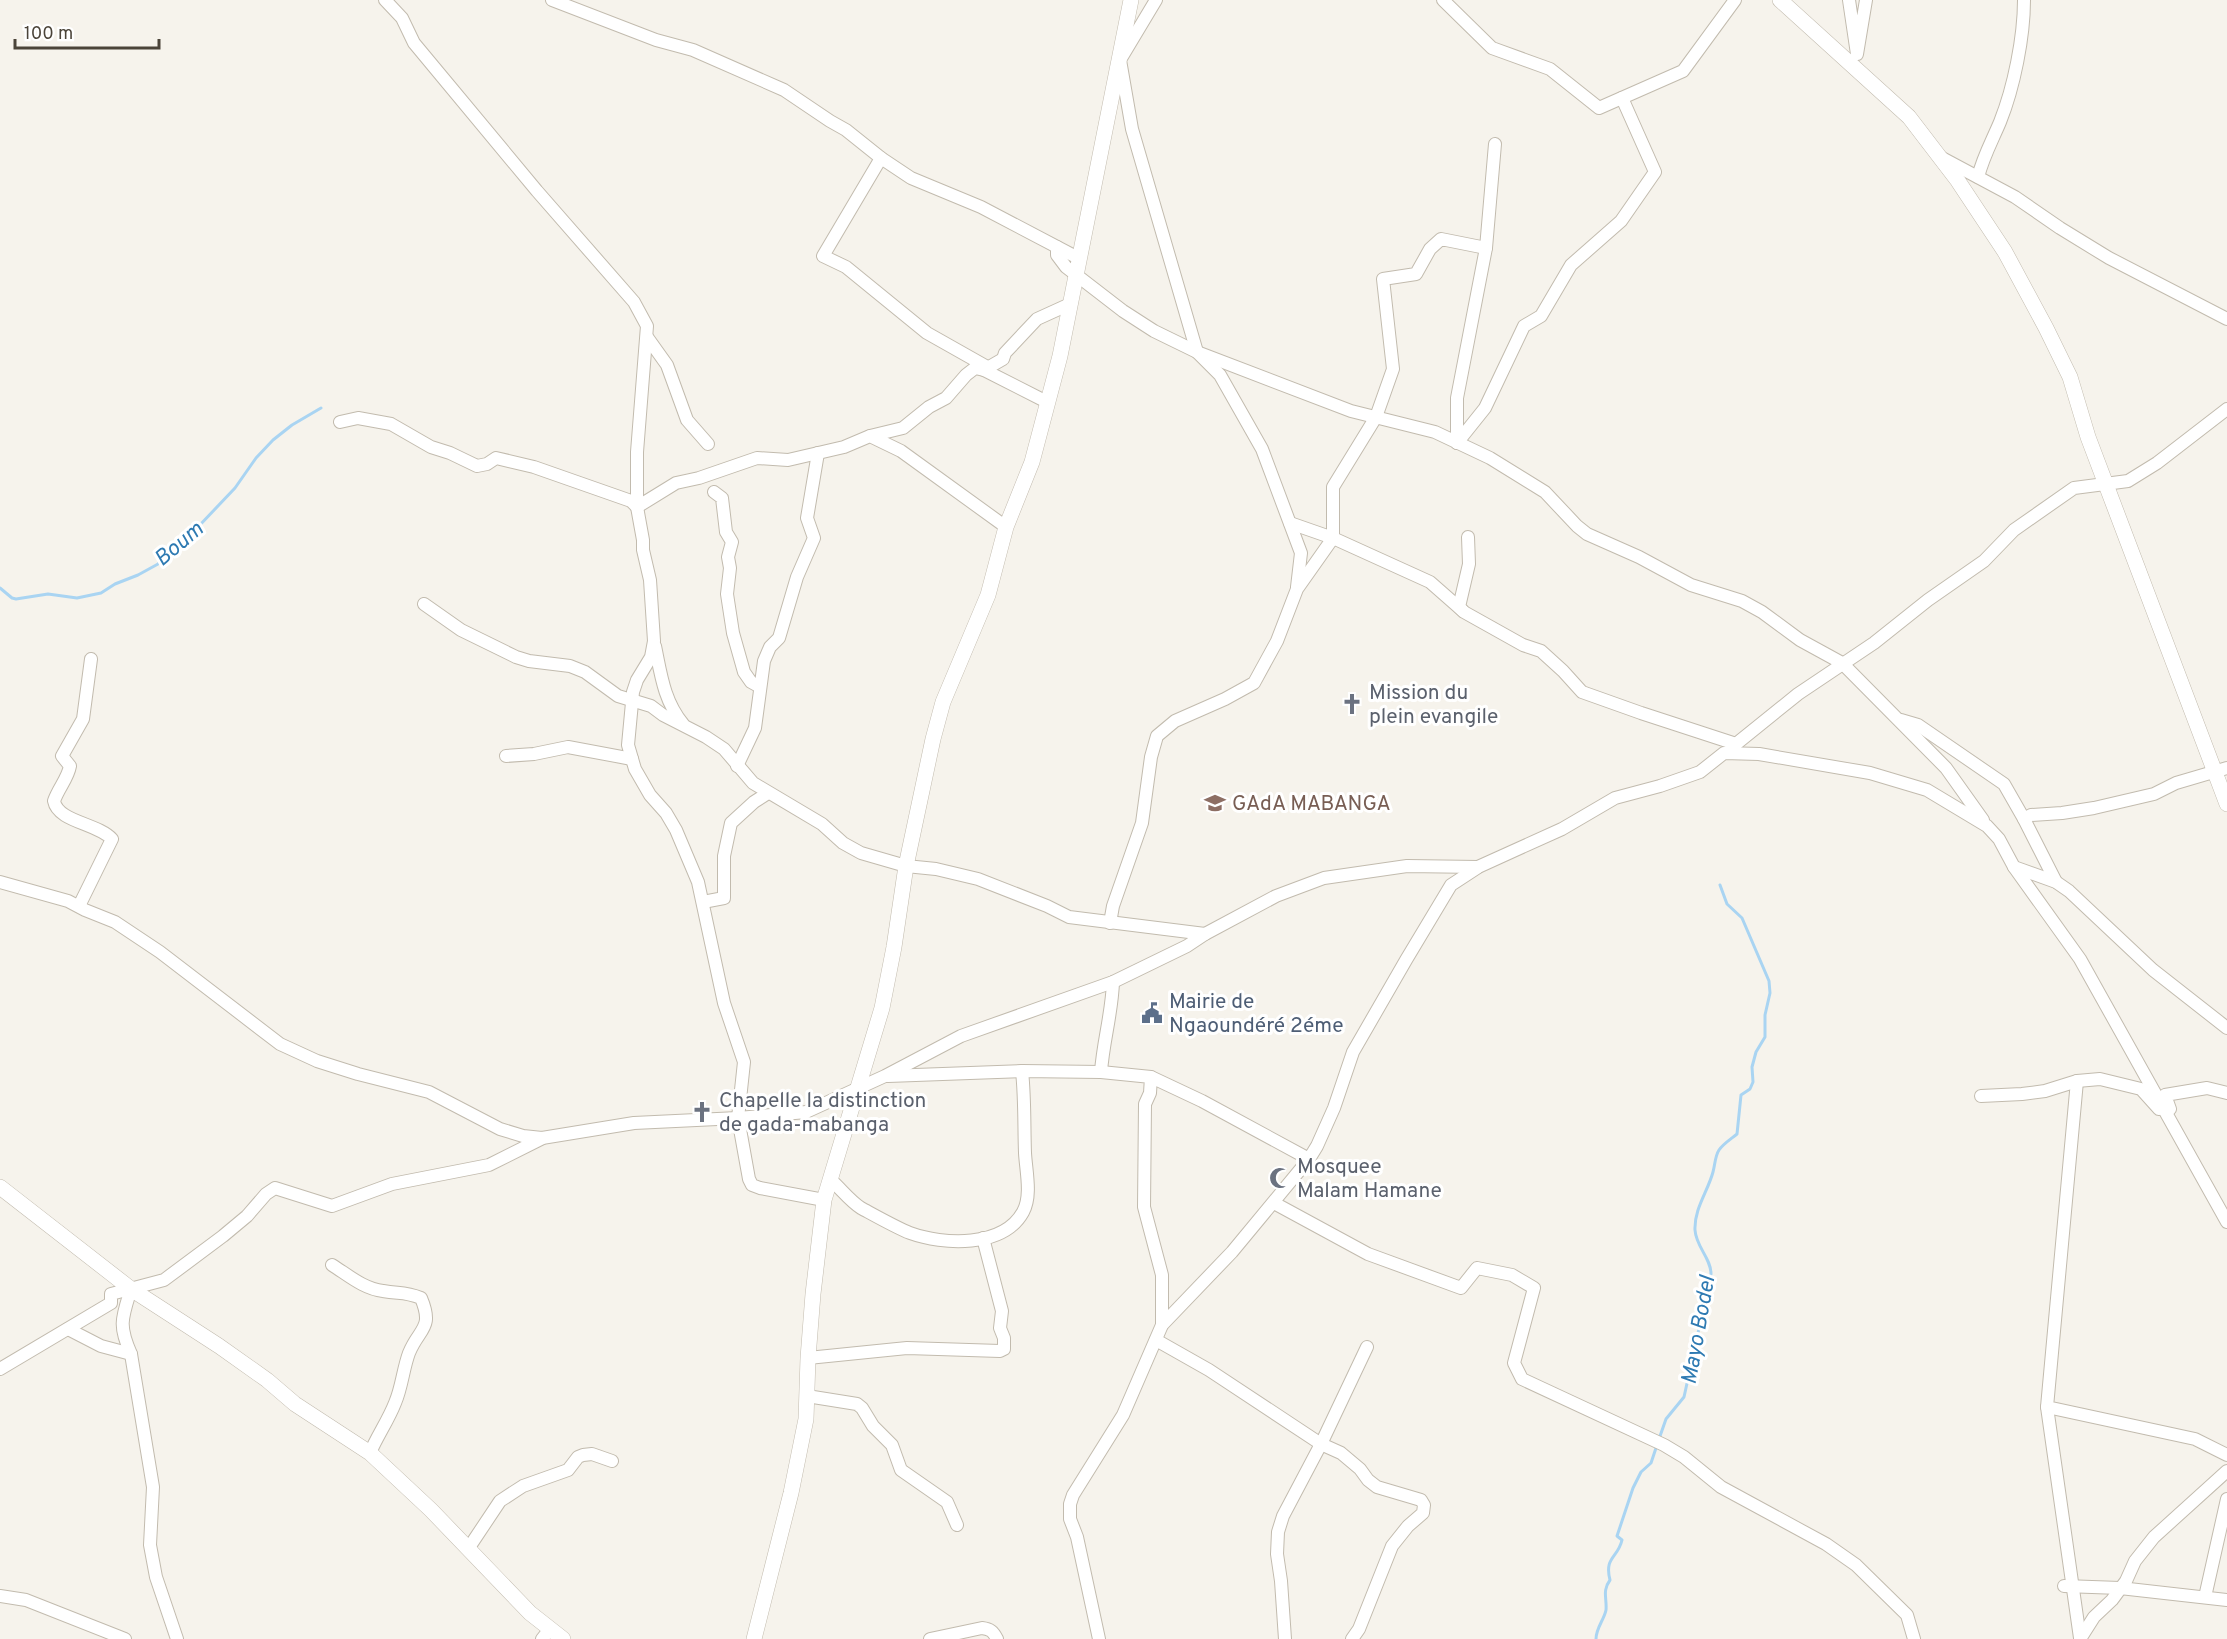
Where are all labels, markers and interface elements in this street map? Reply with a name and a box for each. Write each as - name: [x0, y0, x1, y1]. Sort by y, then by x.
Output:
- scale bar: [15, 12, 159, 50]
- text: 100 m: [24, 23, 73, 46]
- water label: Boum: [150, 517, 210, 573]
- place label: Mission du plein evangile: [1369, 680, 1498, 731]
- church icon: Mission du plein evangile: [1340, 692, 1364, 716]
- school or university icon: GAdA MABANGA: [1203, 791, 1227, 815]
- place label: GAdA MABANGA: [1232, 791, 1391, 818]
- place label: Mairie de Ngaoundéré 2éme: [1169, 989, 1344, 1040]
- public building icon: Mairie de Ngaoundéré 2éme: [1140, 1001, 1164, 1025]
- place label: Chapelle la distinction de gada-mabanga: [719, 1088, 926, 1139]
- church icon: Chapelle la distinction de gada-mabanga: [690, 1100, 714, 1124]
- place label: Mosquee Malam Hamane: [1297, 1154, 1442, 1205]
- mosque icon: Mosquee Malam Hamane: [1268, 1166, 1292, 1190]
- water label: Mayo Bodel: [1677, 1273, 1723, 1387]

